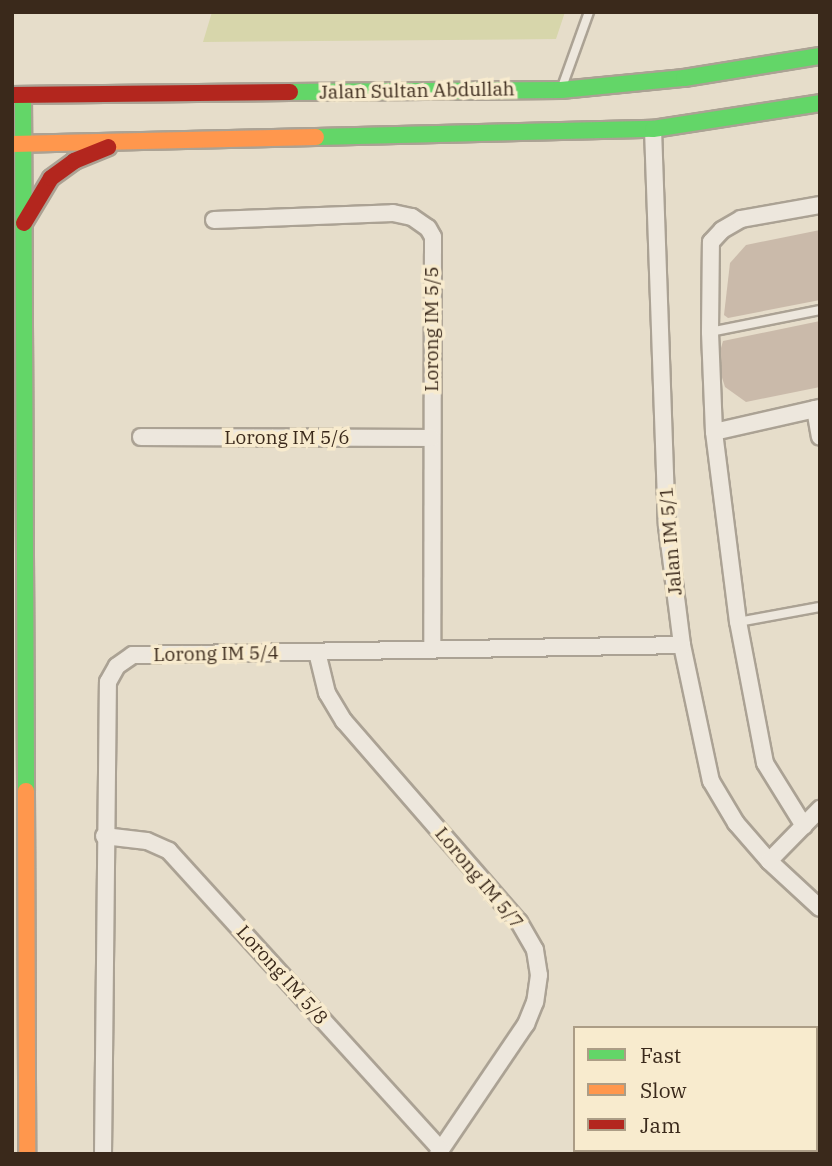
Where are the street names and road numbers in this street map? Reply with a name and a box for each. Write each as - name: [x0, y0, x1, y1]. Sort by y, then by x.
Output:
- street label: Jalan Sultan Abdullah: [319, 78, 515, 104]
- street label: Lorong IM 5/5: [421, 266, 443, 392]
- street label: Lorong IM 5/6: [224, 427, 350, 449]
- street label: Jalan IM 5/1: [655, 486, 687, 596]
- street label: Lorong IM 5/4: [153, 642, 279, 666]
- street label: Lorong IM 5/7: [430, 823, 528, 933]
- street label: Lorong IM 5/8: [232, 921, 332, 1029]

